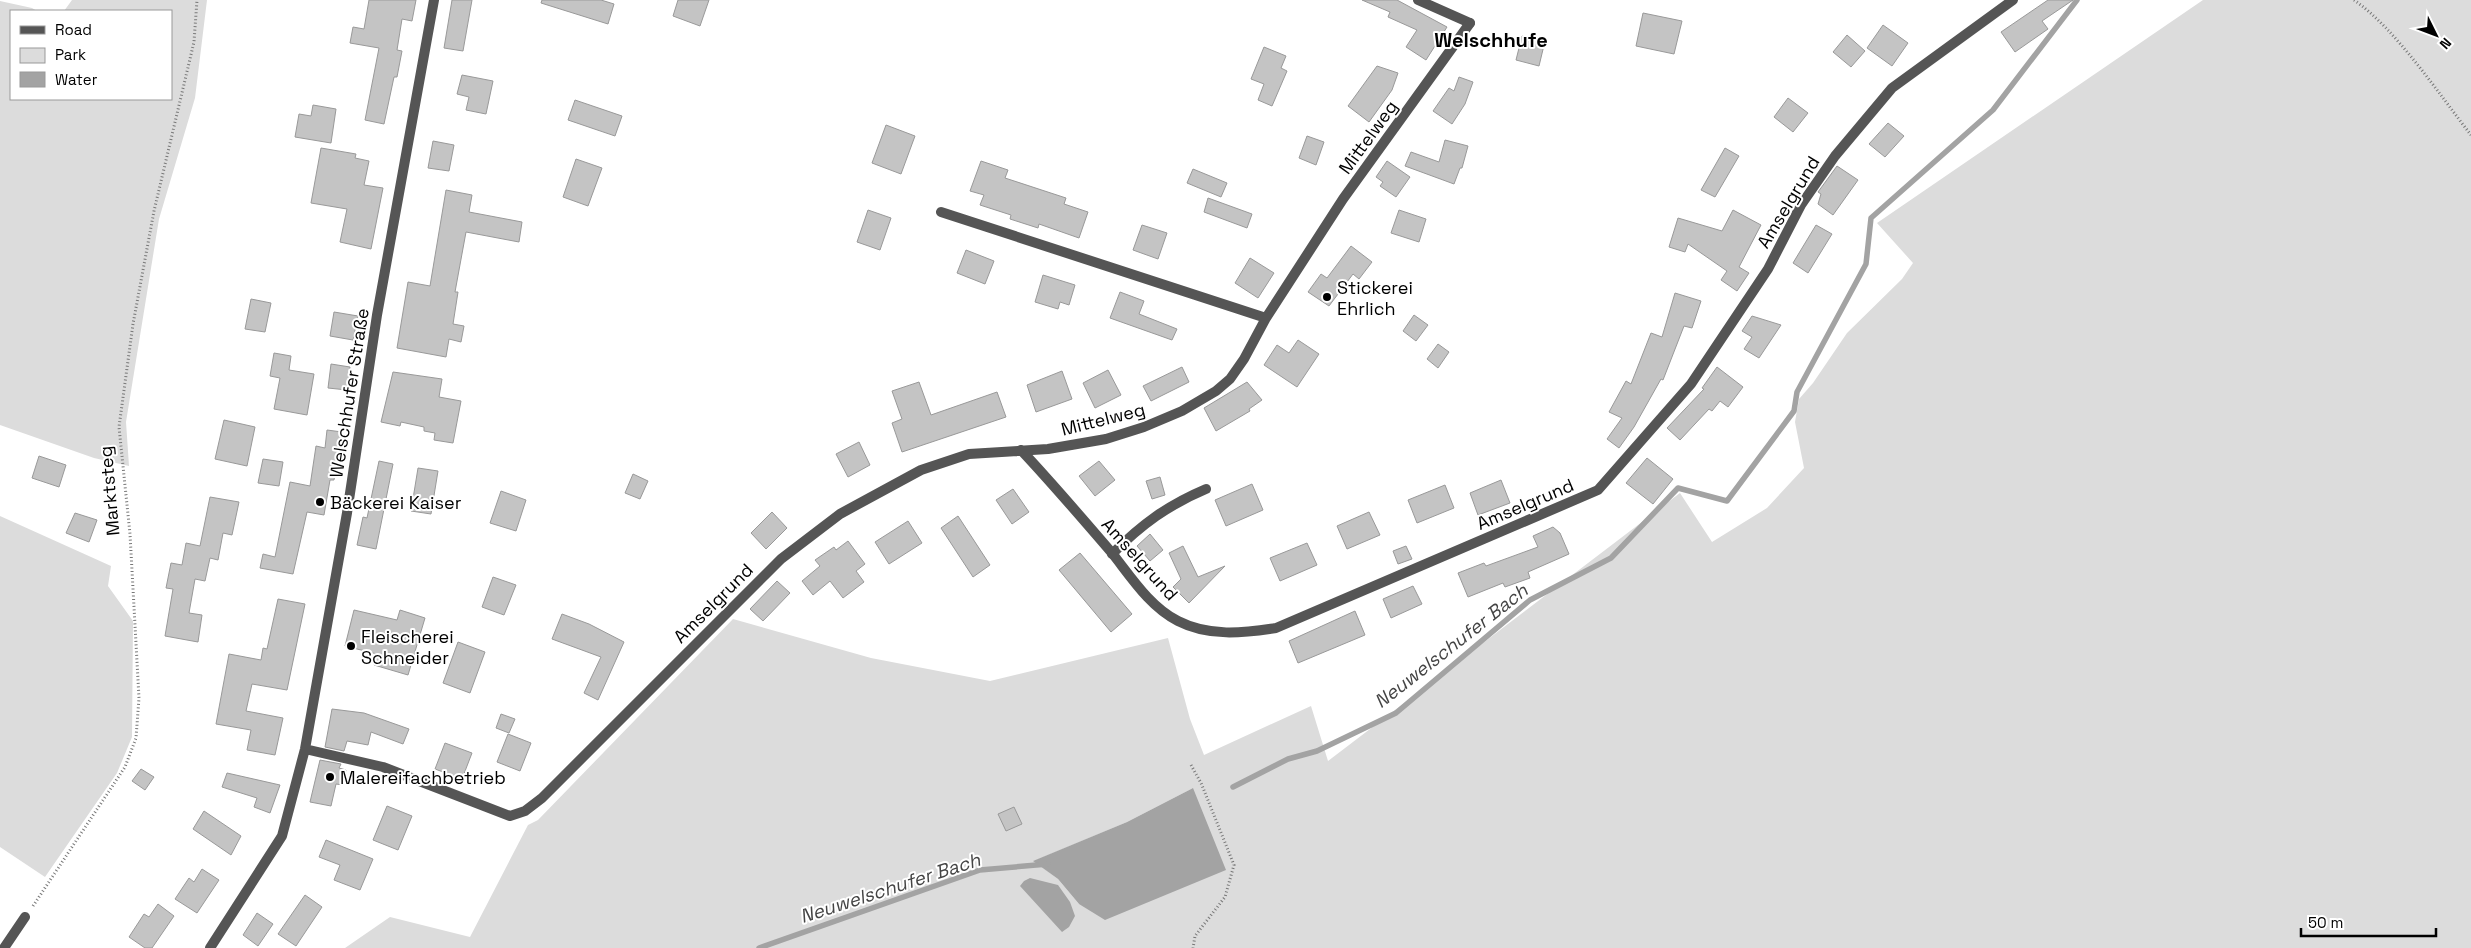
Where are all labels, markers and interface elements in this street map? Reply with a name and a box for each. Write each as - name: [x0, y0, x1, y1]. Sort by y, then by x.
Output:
- legend: [10, 10, 172, 100]
- north arrow: [2411, 10, 2461, 60]
- text: Road: [55, 20, 92, 39]
- district label: Welschhufe: [1434, 27, 1548, 53]
- text: N: [2436, 34, 2455, 53]
- text: Park: [55, 45, 86, 64]
- text: Water: [55, 70, 98, 89]
- street label: Mittelweg: [1334, 96, 1402, 178]
- street label: Amselgrund: [1752, 152, 1824, 252]
- place label: Stickerei Ehrlich: [1337, 276, 1413, 320]
- marker: Stickerei Ehrlich: [1321, 291, 1333, 303]
- street label: Welschhufer Straße: [324, 307, 374, 479]
- street label: Mittelweg: [1059, 397, 1147, 441]
- street label: Marktsteg: [94, 445, 124, 537]
- street label: Amselgrund: [1473, 473, 1577, 535]
- place label: Bäckerei Kaiser: [330, 491, 462, 514]
- marker: Bäckerei Kaiser: [314, 496, 326, 508]
- street label: Amselgrund: [1097, 513, 1183, 605]
- street label: Amselgrund: [668, 558, 758, 648]
- water label: Neuwelschufer Bach: [1369, 578, 1533, 714]
- place label: Fleischerei Schneider: [361, 625, 454, 669]
- marker: Fleischerei Schneider: [345, 640, 357, 652]
- place label: Malereifachbetrieb: [340, 766, 506, 789]
- marker: Malereifachbetrieb: [324, 771, 336, 783]
- water label: Neuwelschufer Bach: [797, 847, 984, 929]
- scale bar: [2301, 906, 2436, 938]
- text: 50 m: [2308, 913, 2343, 932]

